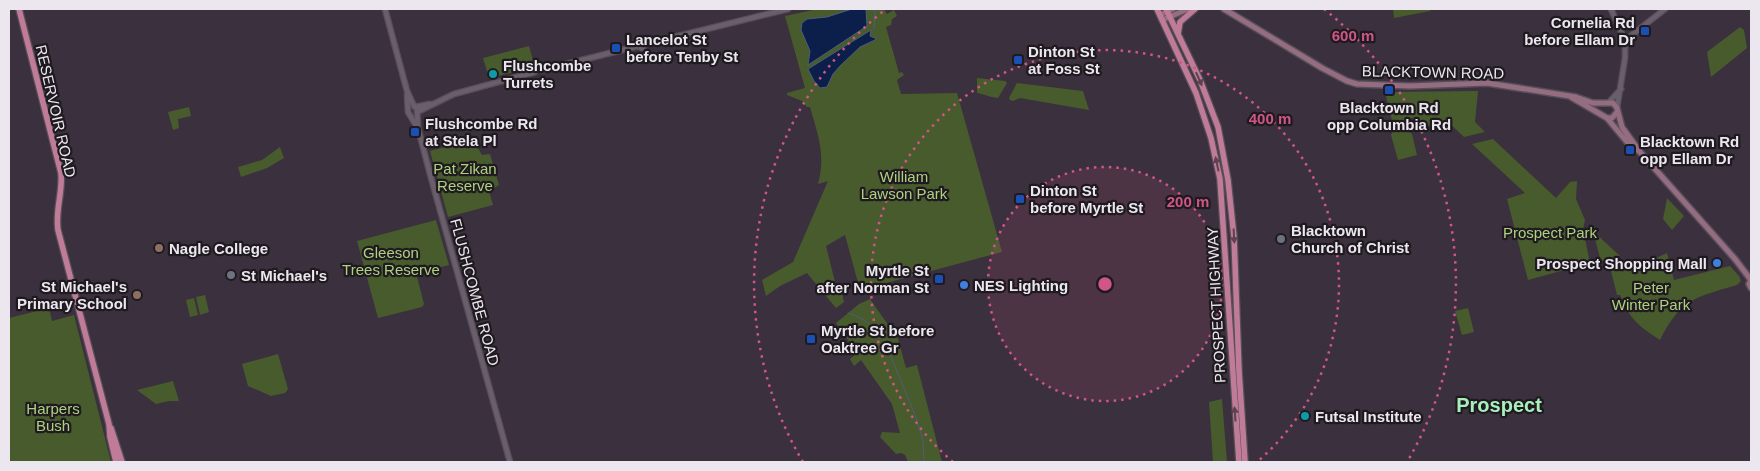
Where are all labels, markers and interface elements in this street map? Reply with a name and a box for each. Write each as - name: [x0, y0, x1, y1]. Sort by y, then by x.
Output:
- place label: Cornelia Rd before Ellam Dr: [1524, 14, 1635, 48]
- marker: Cornelia Rd before Ellam Dr: [1639, 25, 1651, 37]
- text: 600 m: [1332, 27, 1374, 44]
- place label: Lancelot St before Tenby St: [626, 31, 738, 65]
- marker: Lancelot St before Tenby St: [610, 42, 622, 54]
- street label: RESERVOIR ROAD: [32, 43, 80, 179]
- place label: Dinton St at Foss St: [1028, 43, 1100, 77]
- marker: Dinton St at Foss St: [1012, 54, 1024, 66]
- place label: Flushcombe Turrets: [503, 57, 591, 91]
- street label: BLACKTOWN ROAD: [1362, 62, 1504, 82]
- marker: Flushcombe Turrets: [487, 68, 499, 80]
- one-way arrow: [1195, 72, 1203, 86]
- marker: Blacktown Rd opp Columbia Rd: [1383, 84, 1395, 96]
- place label: Blacktown Rd opp Columbia Rd: [1327, 99, 1451, 133]
- text: 400 m: [1249, 110, 1291, 127]
- place label: Flushcombe Rd at Stela Pl: [425, 115, 538, 149]
- marker: Flushcombe Rd at Stela Pl: [409, 126, 421, 138]
- place label: Blacktown Rd opp Ellam Dr: [1640, 133, 1739, 167]
- marker: Blacktown Rd opp Ellam Dr: [1624, 144, 1636, 156]
- one-way arrow: [1213, 157, 1221, 172]
- park label: Pat Zikan Reserve: [433, 160, 497, 194]
- park label: William Lawson Park: [861, 168, 948, 202]
- place label: Dinton St before Myrtle St: [1030, 182, 1143, 216]
- marker: Dinton St before Myrtle St: [1014, 193, 1026, 205]
- text: 200 m: [1167, 193, 1209, 210]
- street label: FLUSHCOMBE ROAD: [447, 217, 503, 368]
- place label: Blacktown Church of Christ: [1291, 222, 1409, 256]
- park label: Prospect Park: [1503, 224, 1598, 241]
- street label: PROSPECT HIGHWAY: [1203, 226, 1229, 384]
- one-way arrow: [1230, 229, 1238, 245]
- marker: Blacktown Church of Christ: [1275, 233, 1287, 245]
- place label: Nagle College: [169, 240, 268, 257]
- marker: Nagle College: [153, 242, 165, 254]
- park label: Gleeson Trees Reserve: [342, 244, 440, 278]
- place label: Prospect Shopping Mall: [1536, 255, 1707, 272]
- marker: Prospect Shopping Mall: [1711, 257, 1723, 269]
- place label: Myrtle St after Norman St: [816, 262, 929, 296]
- place label: St Michael's: [241, 267, 327, 284]
- marker: St Michael's: [225, 269, 237, 281]
- marker: Myrtle St after Norman St: [933, 273, 945, 285]
- centre of rings: [1096, 275, 1114, 293]
- place label: NES Lighting: [974, 277, 1068, 294]
- place label: St Michael's Primary School: [17, 278, 127, 312]
- marker: NES Lighting: [958, 279, 970, 291]
- park label: Peter Winter Park: [1612, 279, 1691, 313]
- marker: St Michael's Primary School: [131, 289, 143, 301]
- place label: Myrtle St before Oaktree Gr: [821, 322, 934, 356]
- marker: Myrtle St before Oaktree Gr: [805, 333, 817, 345]
- district label: Prospect: [1456, 394, 1542, 416]
- park label: Harpers Bush: [26, 400, 80, 434]
- one-way arrow: [1231, 405, 1239, 421]
- place label: Futsal Institute: [1315, 408, 1422, 425]
- marker: Futsal Institute: [1299, 410, 1311, 422]

